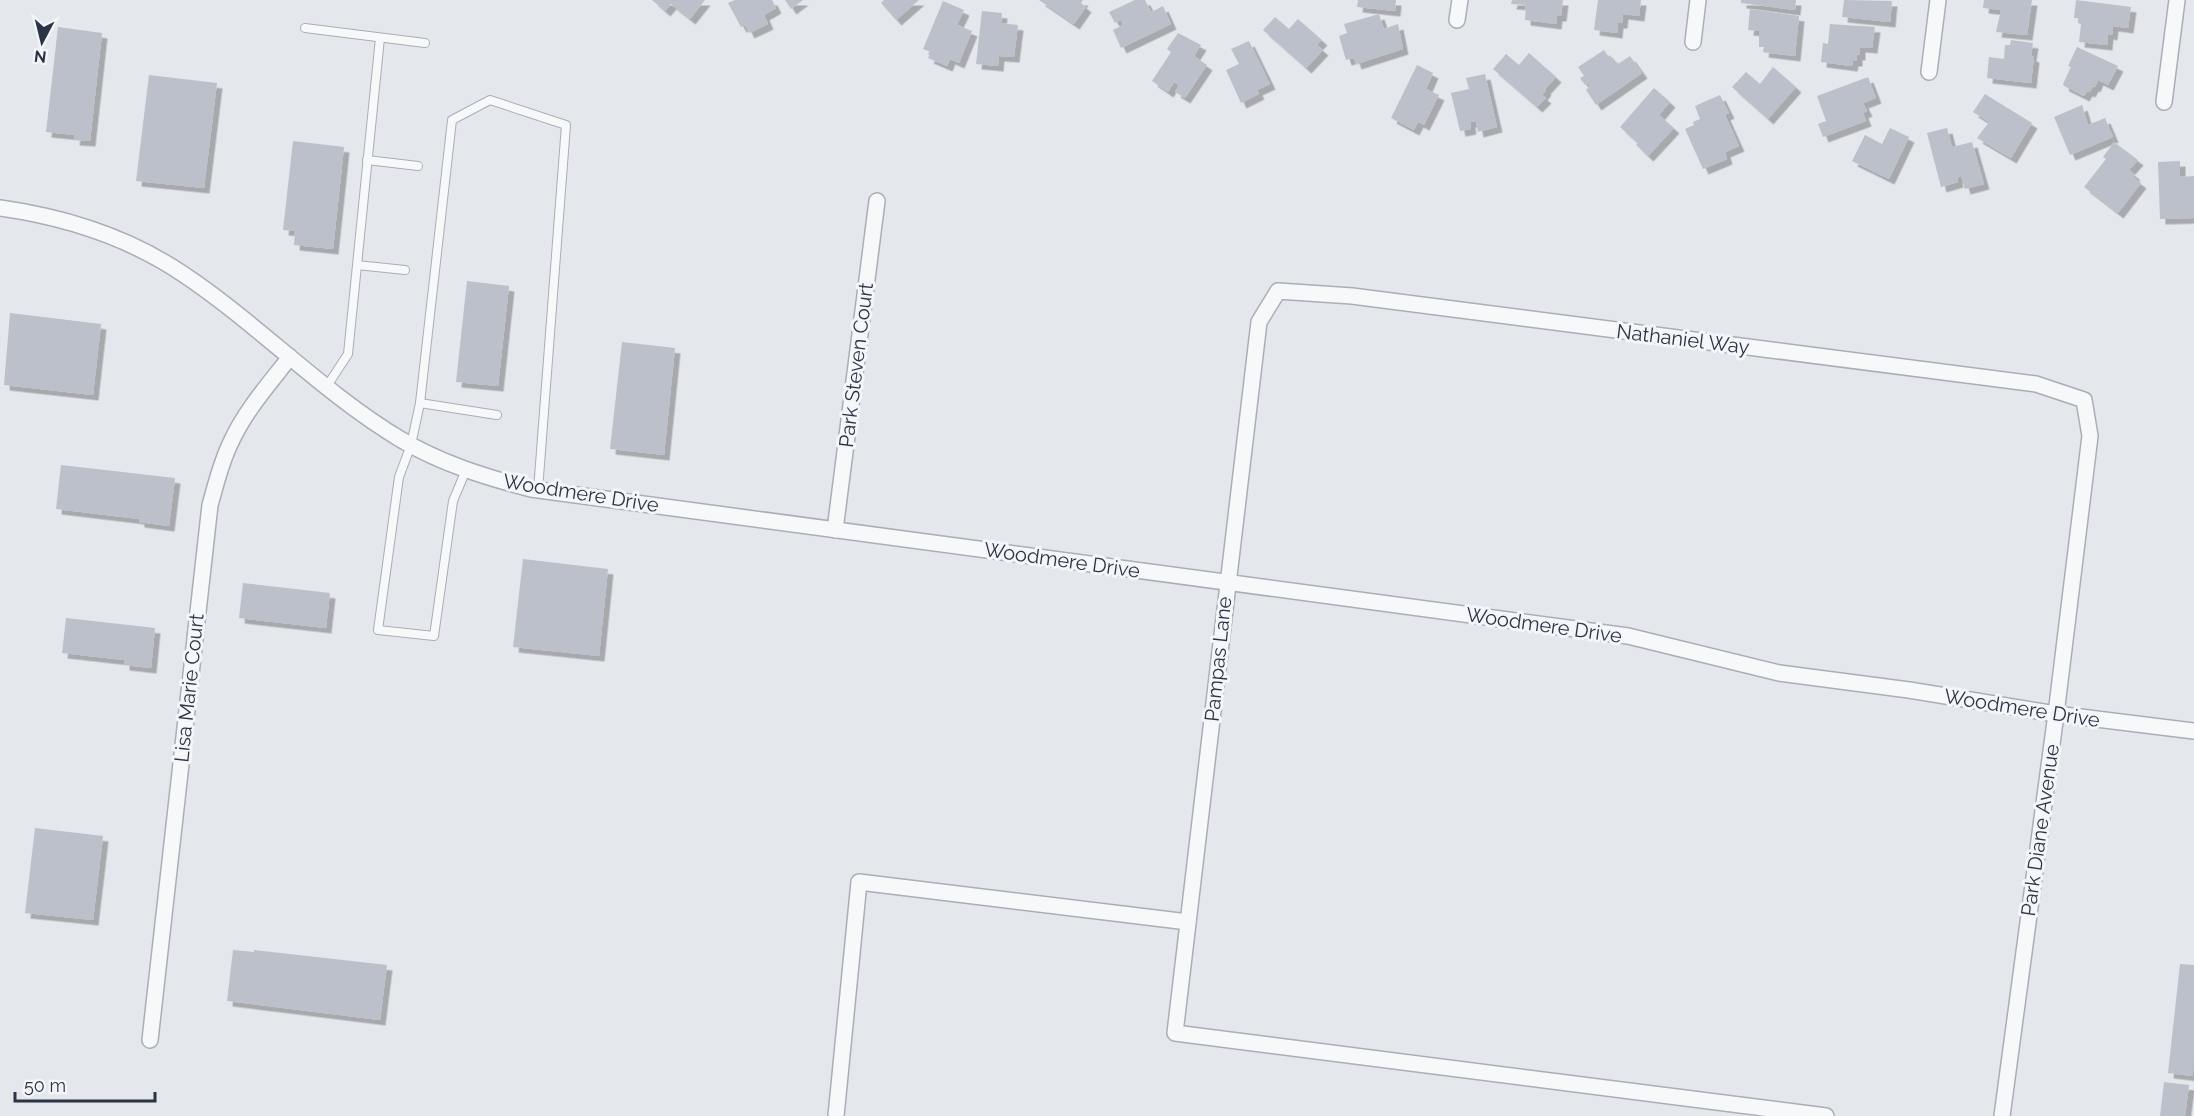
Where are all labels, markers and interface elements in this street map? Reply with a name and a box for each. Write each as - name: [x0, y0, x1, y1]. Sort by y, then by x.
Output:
- north arrow: [12, 12, 72, 72]
- text: N: [33, 46, 47, 67]
- street label: Park Steven Court: [834, 281, 878, 449]
- street label: Nathaniel Way: [1615, 319, 1751, 359]
- street label: Woodmere Drive: [501, 469, 661, 517]
- street label: Woodmere Drive: [982, 537, 1142, 583]
- street label: Pampas Lane: [1200, 595, 1237, 723]
- street label: Woodmere Drive: [1464, 602, 1624, 648]
- street label: Lisa Marie Court: [169, 612, 209, 764]
- street label: Woodmere Drive: [1942, 684, 2102, 732]
- street label: Park Diane Avenue: [2016, 742, 2064, 918]
- scale bar: [15, 1065, 154, 1103]
- text: 50 m: [24, 1075, 66, 1096]

